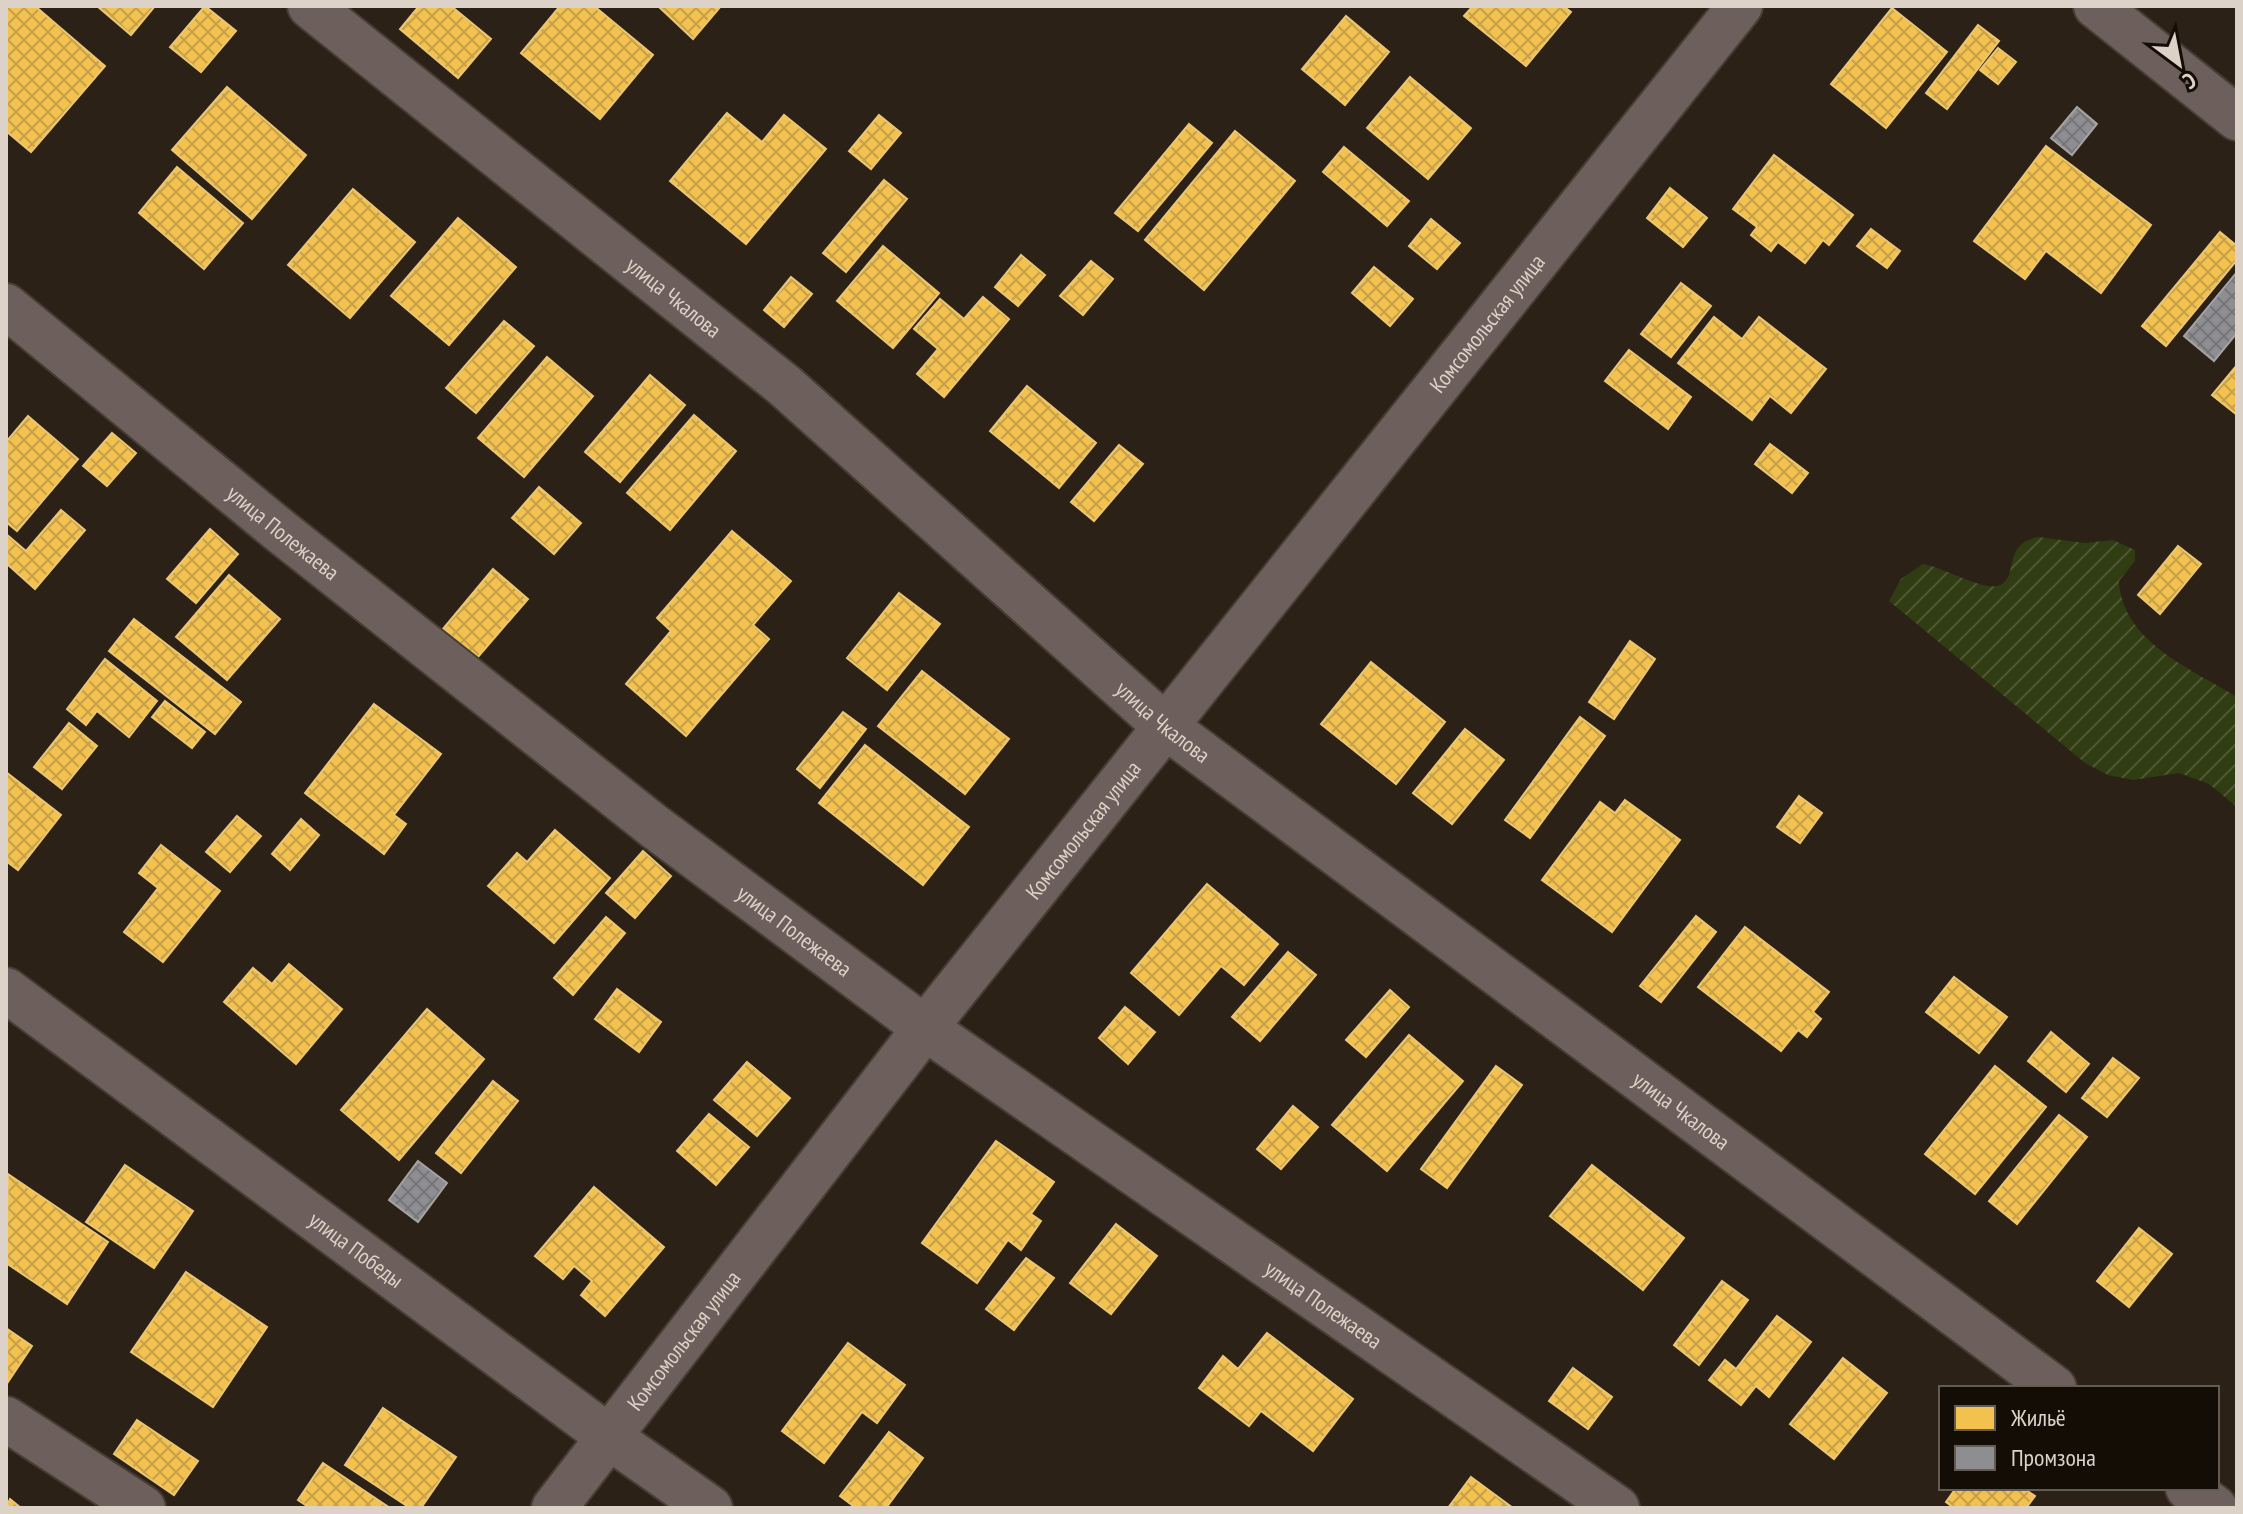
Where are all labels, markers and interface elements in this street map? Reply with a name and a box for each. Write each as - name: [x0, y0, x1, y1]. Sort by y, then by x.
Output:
- north arrow: [2139, 24, 2219, 104]
- text: С: [2178, 66, 2201, 95]
- street label: Комсомольская улица: [1423, 248, 1551, 398]
- street label: улица Чкалова: [621, 251, 727, 344]
- street label: улица Полежаева: [221, 479, 345, 586]
- street label: улица Чкалова: [1110, 675, 1216, 769]
- street label: Комсомольская улица: [1019, 755, 1147, 905]
- street label: улица Полежаева: [731, 879, 857, 983]
- street label: улица Чкалова: [1627, 1065, 1735, 1156]
- street label: улица Победы: [303, 1205, 409, 1294]
- street label: улица Полежаева: [1260, 1254, 1388, 1355]
- street label: Комсомольская улица: [621, 1265, 746, 1416]
- legend: [1939, 1386, 2219, 1490]
- text: Жильё: [2010, 1402, 2066, 1433]
- text: Промзона: [2011, 1442, 2096, 1473]

